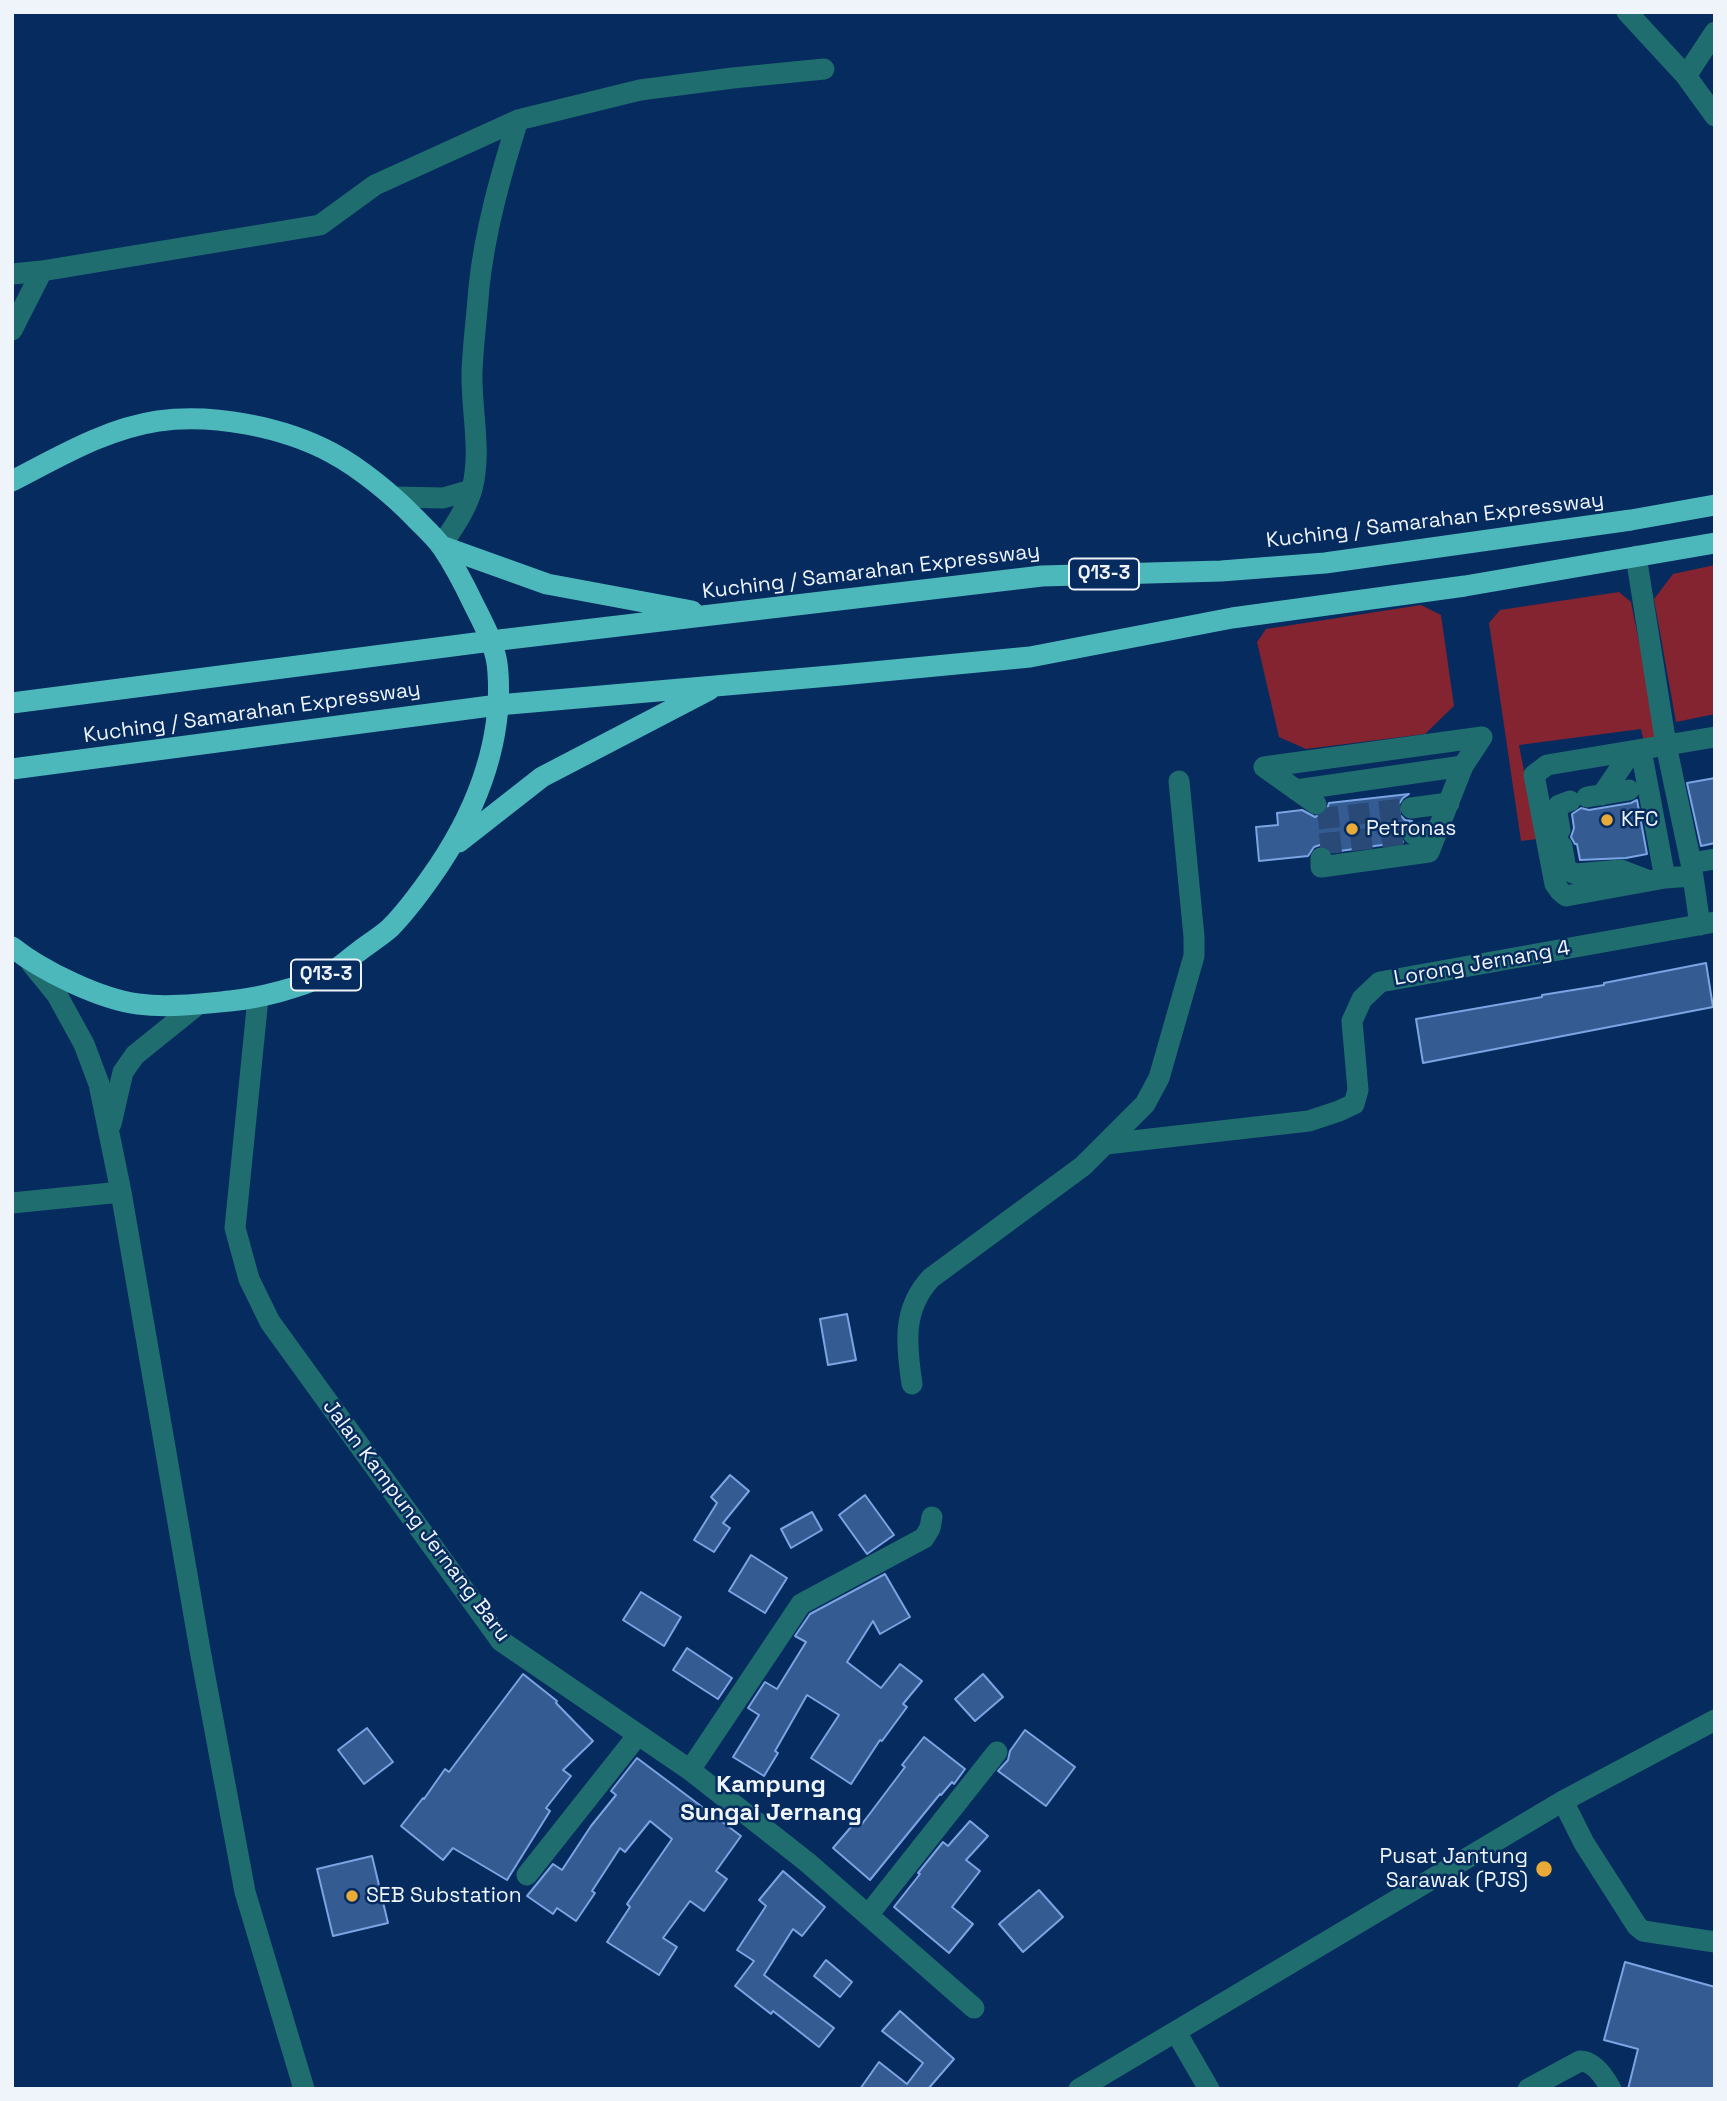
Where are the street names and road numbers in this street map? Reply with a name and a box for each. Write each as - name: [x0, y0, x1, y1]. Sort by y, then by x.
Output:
- street label: Kuching / Samarahan Expressway: [1265, 488, 1605, 554]
- street label: Kuching / Samarahan Expressway: [701, 539, 1041, 605]
- road number: Q13-3: [1069, 558, 1139, 590]
- street label: Kuching / Samarahan Expressway: [82, 677, 422, 749]
- street label: Lorong Jernang 4: [1392, 936, 1572, 992]
- road number: Q13-3: [291, 959, 361, 990]
- street label: Jalan Kampung Jernang Baru: [317, 1395, 515, 1647]

